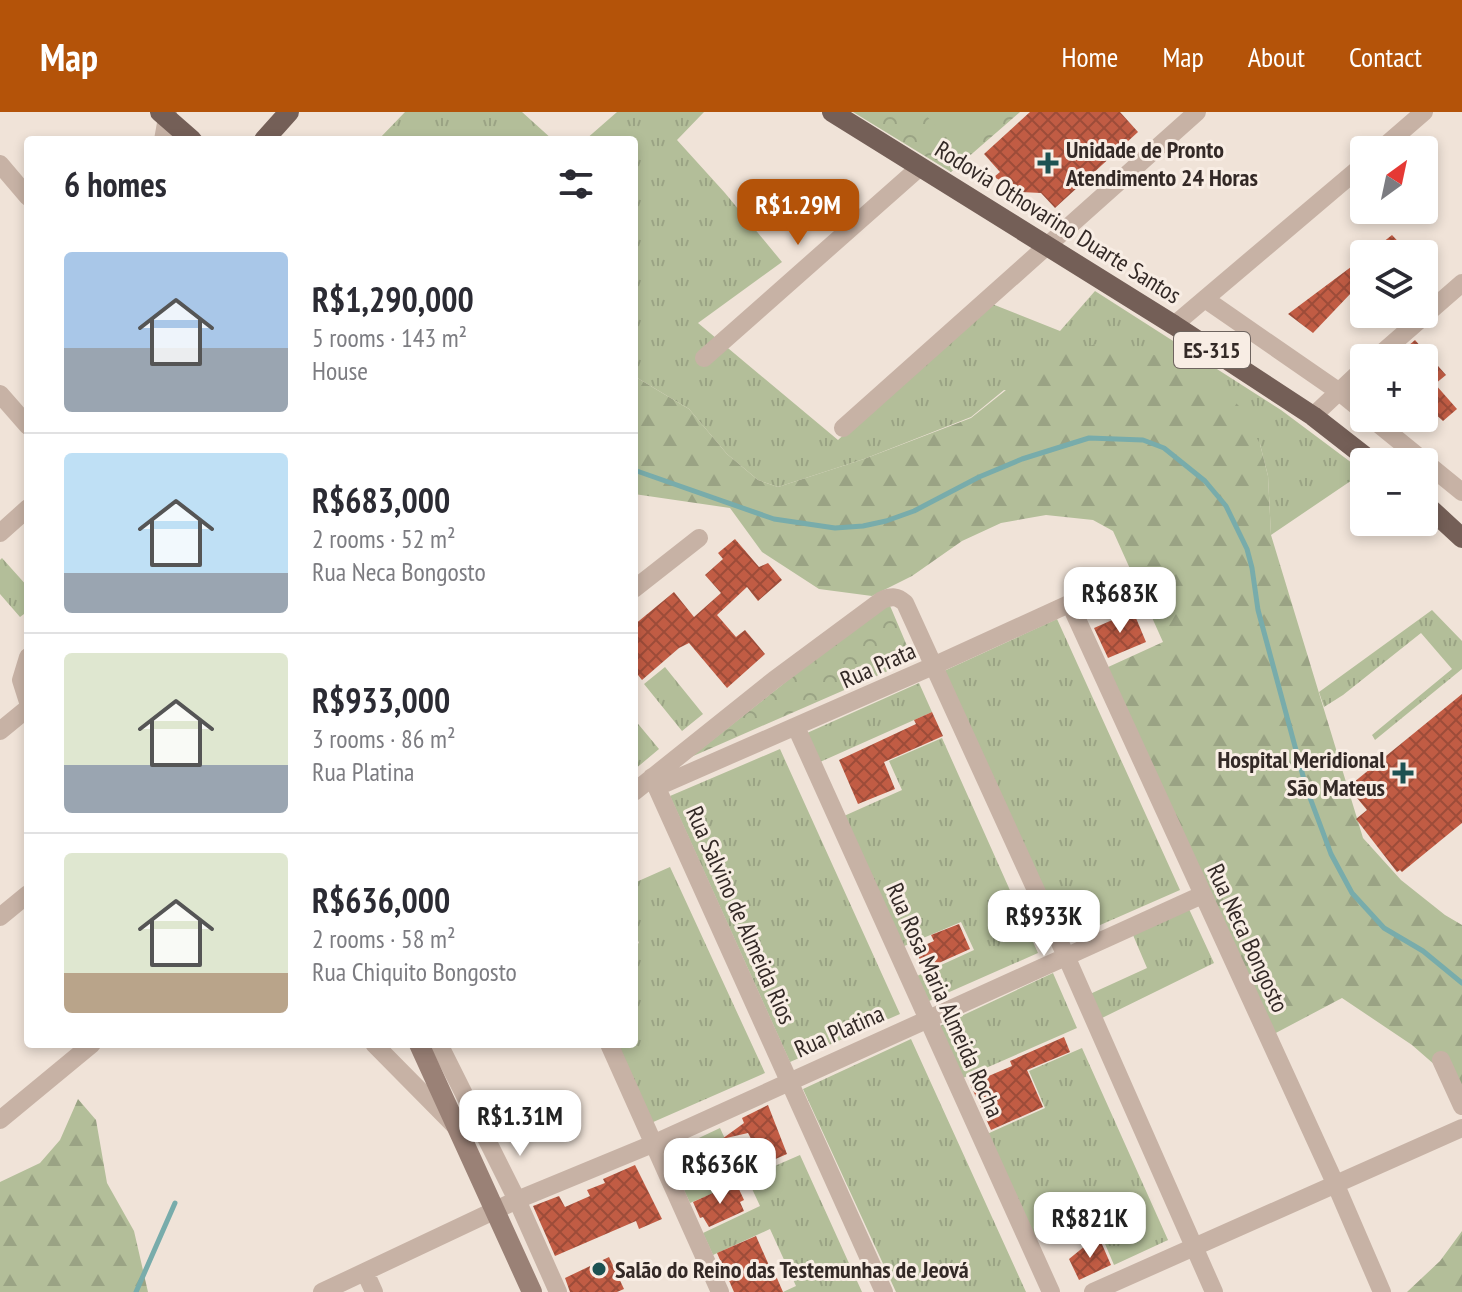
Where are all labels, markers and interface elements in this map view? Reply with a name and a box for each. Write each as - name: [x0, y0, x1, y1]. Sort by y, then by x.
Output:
- text: Map: [40, 32, 98, 81]
- text: Home: [1062, 38, 1118, 75]
- text: Map: [1162, 38, 1204, 75]
- text: About: [1248, 38, 1305, 75]
- text: Contact: [1349, 38, 1422, 75]
- street label: Rodovia Othovarino Duarte Santos: [929, 134, 1187, 310]
- place label: Unidade de Pronto Atendimento 24 Horas: [1065, 134, 1258, 193]
- north arrow: [1350, 136, 1438, 224]
- map controls: [1350, 136, 1438, 536]
- marker: Unidade de Pronto Atendimento 24 Horas: [1037, 152, 1059, 174]
- text: 6 homes: [64, 162, 167, 206]
- icon: filters: [554, 162, 598, 206]
- pin: R$1.29M: [724, 179, 872, 247]
- text: R$1.29M: [755, 188, 841, 221]
- button: layers: [1350, 240, 1438, 328]
- text: R$1,290,000: [312, 277, 474, 321]
- icon: home: [128, 284, 224, 380]
- text: 5 rooms · 143 m²: [312, 321, 467, 354]
- road number: ES-315: [1174, 332, 1250, 368]
- button: +: [1350, 344, 1438, 432]
- text: House: [312, 354, 368, 387]
- button: −: [1350, 448, 1438, 536]
- text: R$683,000: [312, 478, 450, 522]
- icon: home: [128, 485, 224, 581]
- text: 2 rooms · 52 m²: [312, 522, 456, 555]
- text: Rua Neca Bongosto: [312, 555, 486, 588]
- pin: R$683K: [1055, 567, 1185, 635]
- text: R$683K: [1082, 576, 1158, 609]
- street label: Rua Prata: [836, 635, 920, 695]
- text: R$933,000: [312, 678, 450, 722]
- icon: home: [128, 685, 224, 781]
- text: 3 rooms · 86 m²: [312, 722, 456, 755]
- place label: Hospital Meridional São Mateus: [1217, 744, 1385, 803]
- text: Rua Platina: [312, 755, 414, 788]
- marker: Hospital Meridional São Mateus: [1392, 762, 1414, 784]
- street label: Rua Salvino de Almeida Rios: [679, 801, 803, 1029]
- street label: Rua Neca Bongosto: [1200, 859, 1296, 1017]
- text: R$636,000: [312, 878, 450, 922]
- street label: Rua Rosa Maria Almeida Rocha: [879, 878, 1011, 1122]
- icon: home: [128, 885, 224, 981]
- pin: R$933K: [979, 890, 1109, 958]
- text: R$933K: [1006, 899, 1082, 932]
- text: 2 rooms · 58 m²: [312, 922, 456, 955]
- text: Rua Chiquito Bongosto: [312, 955, 517, 988]
- street label: Rua Platina: [789, 998, 889, 1064]
- pin: R$1.31M: [446, 1090, 594, 1158]
- text: R$1.31M: [477, 1099, 563, 1132]
- pin: R$636K: [655, 1138, 785, 1206]
- text: R$636K: [682, 1147, 758, 1180]
- pin: R$821K: [1025, 1192, 1155, 1260]
- text: R$821K: [1052, 1201, 1128, 1234]
- place label: Salão do Reino das Testemunhas de Jeová: [615, 1254, 969, 1285]
- marker: Salão do Reino das Testemunhas de Jeová: [590, 1260, 608, 1278]

